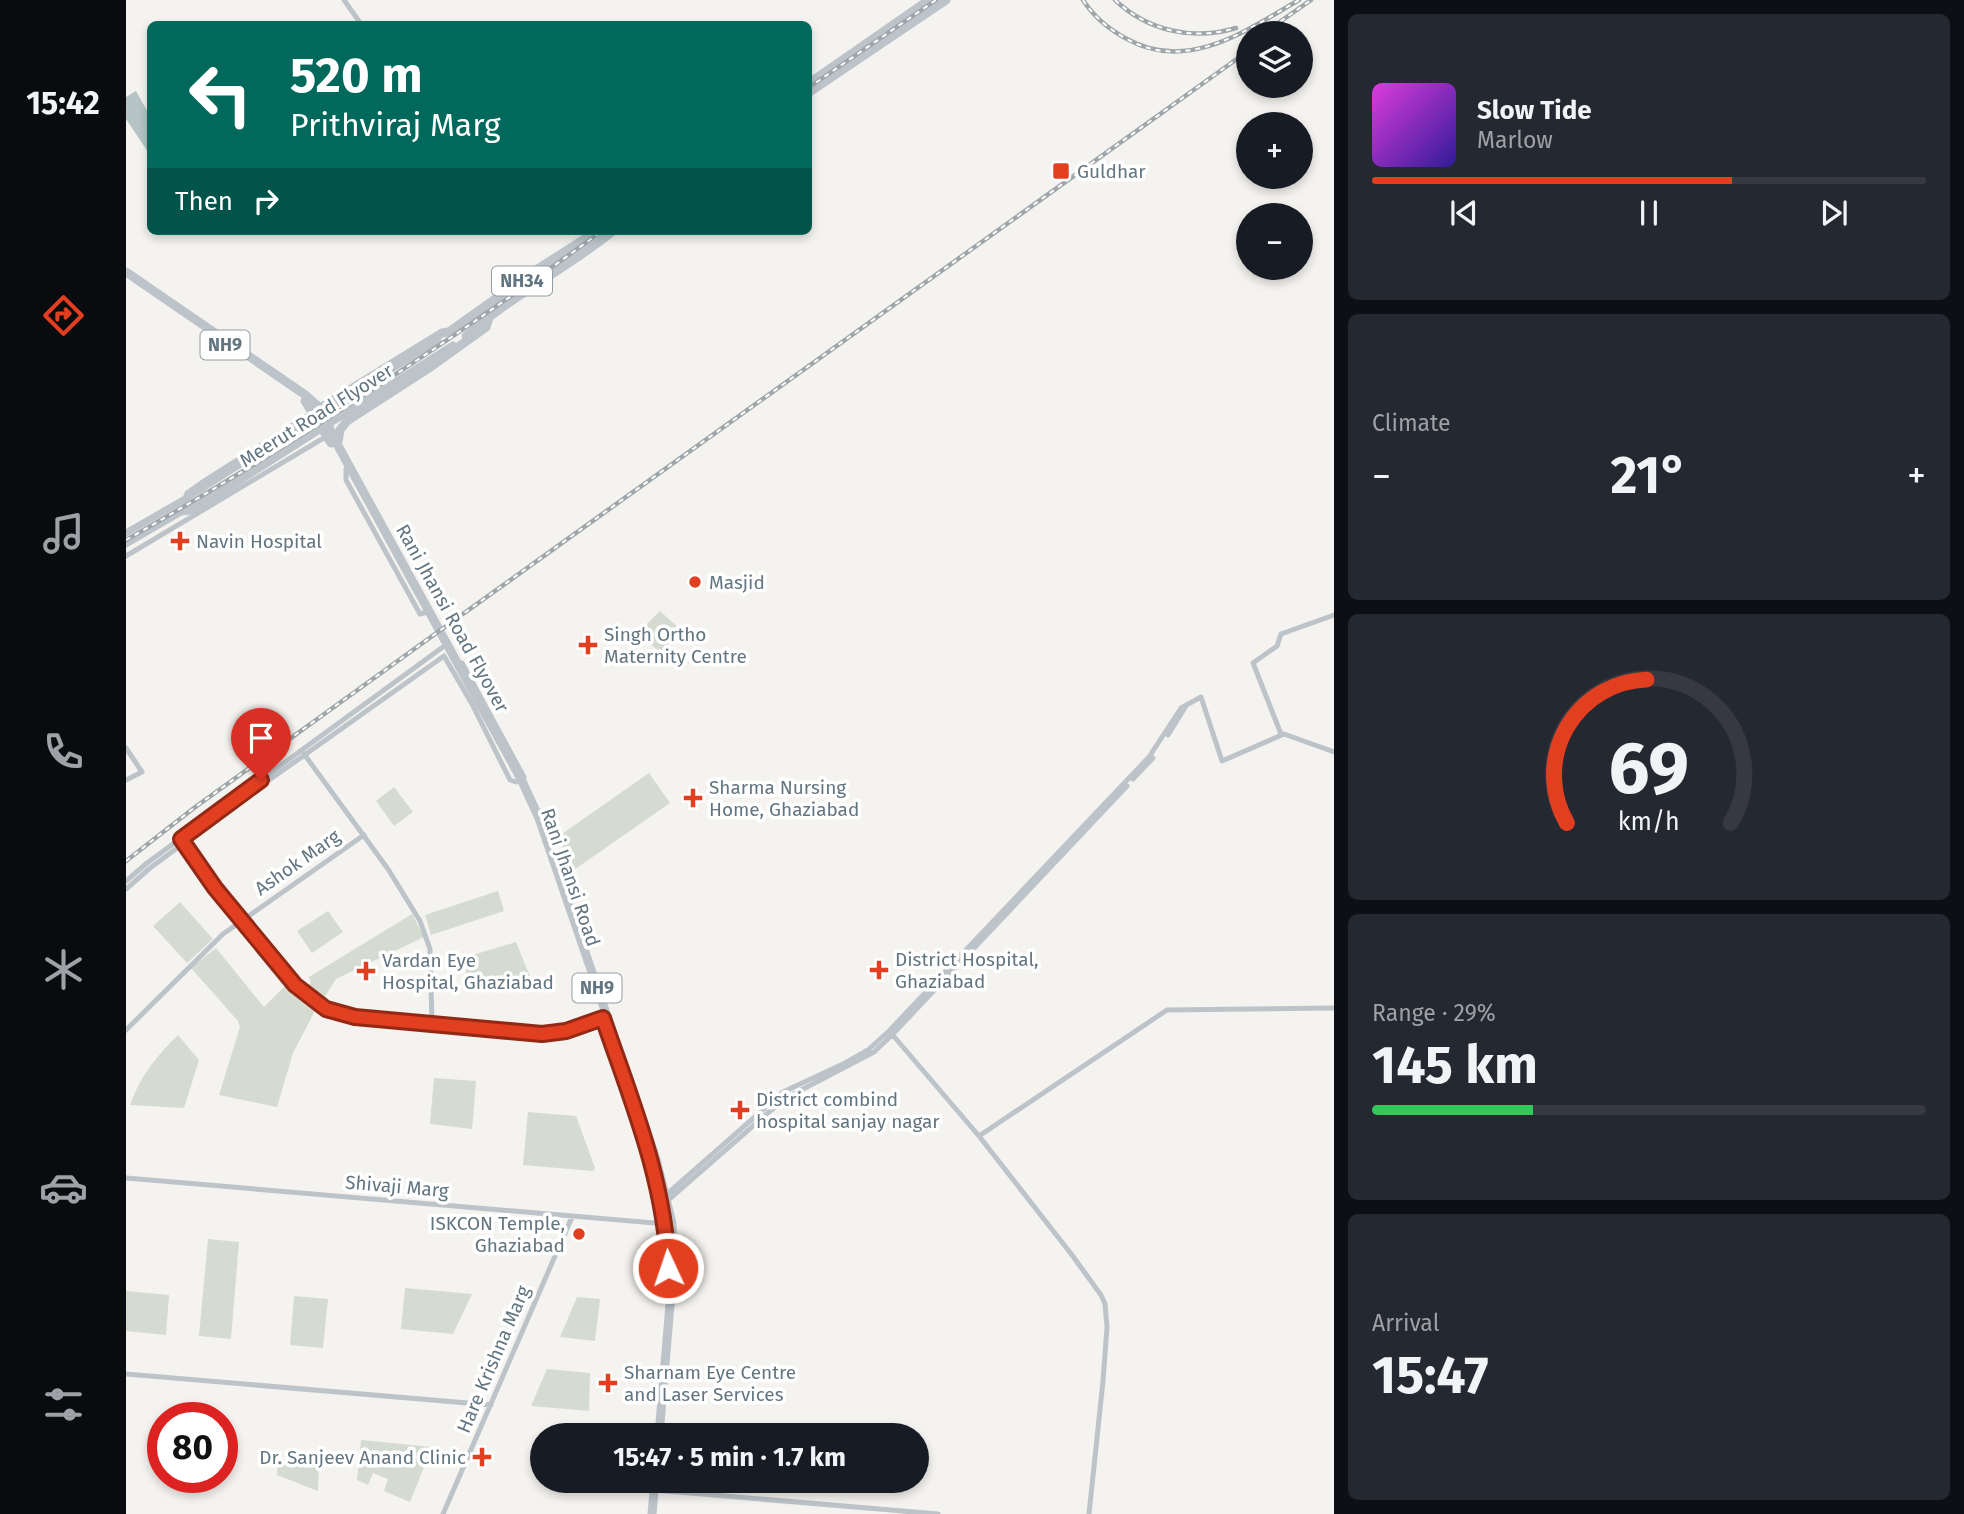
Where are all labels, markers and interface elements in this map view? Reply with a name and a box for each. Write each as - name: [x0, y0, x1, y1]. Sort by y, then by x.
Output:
- map controls: [1236, 21, 1313, 280]
- button: layers: [1236, 21, 1313, 98]
- text: 520 m: [290, 46, 423, 105]
- icon: left: [175, 49, 266, 140]
- text: 15:42: [26, 84, 100, 122]
- text: Slow Tide: [1477, 95, 1592, 126]
- text: Prithviraj Marg: [290, 106, 501, 144]
- button: +: [1236, 112, 1313, 189]
- text: Marlow: [1477, 126, 1553, 154]
- place label: Guldhar: [1077, 160, 1146, 183]
- marker: Guldhar: [1051, 161, 1071, 181]
- icon: right: [247, 182, 285, 220]
- text: Then: [175, 186, 233, 217]
- icon: previous: [1445, 194, 1483, 232]
- icon: pause: [1630, 194, 1668, 232]
- icon: next: [1815, 194, 1853, 232]
- button: −: [1236, 203, 1313, 280]
- road number: NH34: [492, 267, 552, 296]
- icon: directions: [39, 291, 88, 340]
- road number: NH9: [200, 330, 250, 360]
- street label: Meerut Road Flyover: [235, 359, 398, 472]
- text: Climate: [1372, 409, 1451, 437]
- text: 21°: [1611, 444, 1688, 507]
- text: −: [1372, 453, 1391, 499]
- text: +: [1907, 453, 1926, 499]
- icon: music: [39, 509, 88, 558]
- street label: Rani Jhansi Road Flyover: [391, 520, 514, 717]
- place label: Navin Hospital: [196, 530, 322, 553]
- marker: Navin Hospital: [170, 531, 190, 551]
- place label: Masjid: [709, 571, 765, 594]
- marker: Masjid: [687, 574, 703, 590]
- place label: Singh Ortho Maternity Centre: [604, 623, 747, 668]
- marker: Singh Ortho Maternity Centre: [578, 635, 598, 655]
- pin: [231, 708, 291, 780]
- icon: arrive: [242, 719, 280, 757]
- text: 69: [1609, 725, 1689, 812]
- icon: phone: [39, 727, 88, 776]
- place label: Sharma Nursing Home, Ghaziabad: [709, 776, 859, 821]
- marker: Sharma Nursing Home, Ghaziabad: [683, 788, 703, 808]
- street label: Rani Jhansi Road: [536, 805, 605, 949]
- text: km/h: [1618, 807, 1680, 837]
- street label: Ashok Marg: [250, 825, 344, 900]
- icon: climate: [39, 945, 88, 994]
- place label: District Hospital, Ghaziabad: [895, 948, 1039, 993]
- place label: Vardan Eye Hospital, Ghaziabad: [382, 949, 554, 994]
- marker: District Hospital, Ghaziabad: [869, 960, 889, 980]
- marker: Vardan Eye Hospital, Ghaziabad: [356, 961, 376, 981]
- road number: NH9: [573, 973, 622, 1002]
- text: Range · 29%: [1372, 999, 1496, 1027]
- text: 145 km: [1372, 1034, 1538, 1097]
- place label: District combind hospital sanjay nagar: [756, 1088, 940, 1133]
- marker: District combind hospital sanjay nagar: [730, 1100, 750, 1120]
- icon: car: [39, 1163, 88, 1212]
- street label: Shivaji Marg: [344, 1171, 450, 1202]
- place label: ISKCON Temple, Ghaziabad: [430, 1212, 565, 1257]
- marker: ISKCON Temple, Ghaziabad: [571, 1226, 587, 1242]
- position arrow: [631, 1231, 705, 1305]
- street label: Hare Krishna Marg: [452, 1282, 535, 1436]
- text: Arrival: [1372, 1309, 1439, 1337]
- text: 15:47: [1372, 1344, 1488, 1407]
- place label: Sharnam Eye Centre and Laser Services: [624, 1361, 796, 1406]
- marker: Sharnam Eye Centre and Laser Services: [598, 1373, 618, 1393]
- icon: filters: [39, 1380, 88, 1429]
- speed limit sign: 80: [147, 1402, 238, 1493]
- text: 15:47 · 5 min · 1.7 km: [613, 1442, 846, 1473]
- place label: Dr. Sanjeev Anand Clinic: [259, 1446, 466, 1469]
- marker: Dr. Sanjeev Anand Clinic: [472, 1447, 492, 1467]

